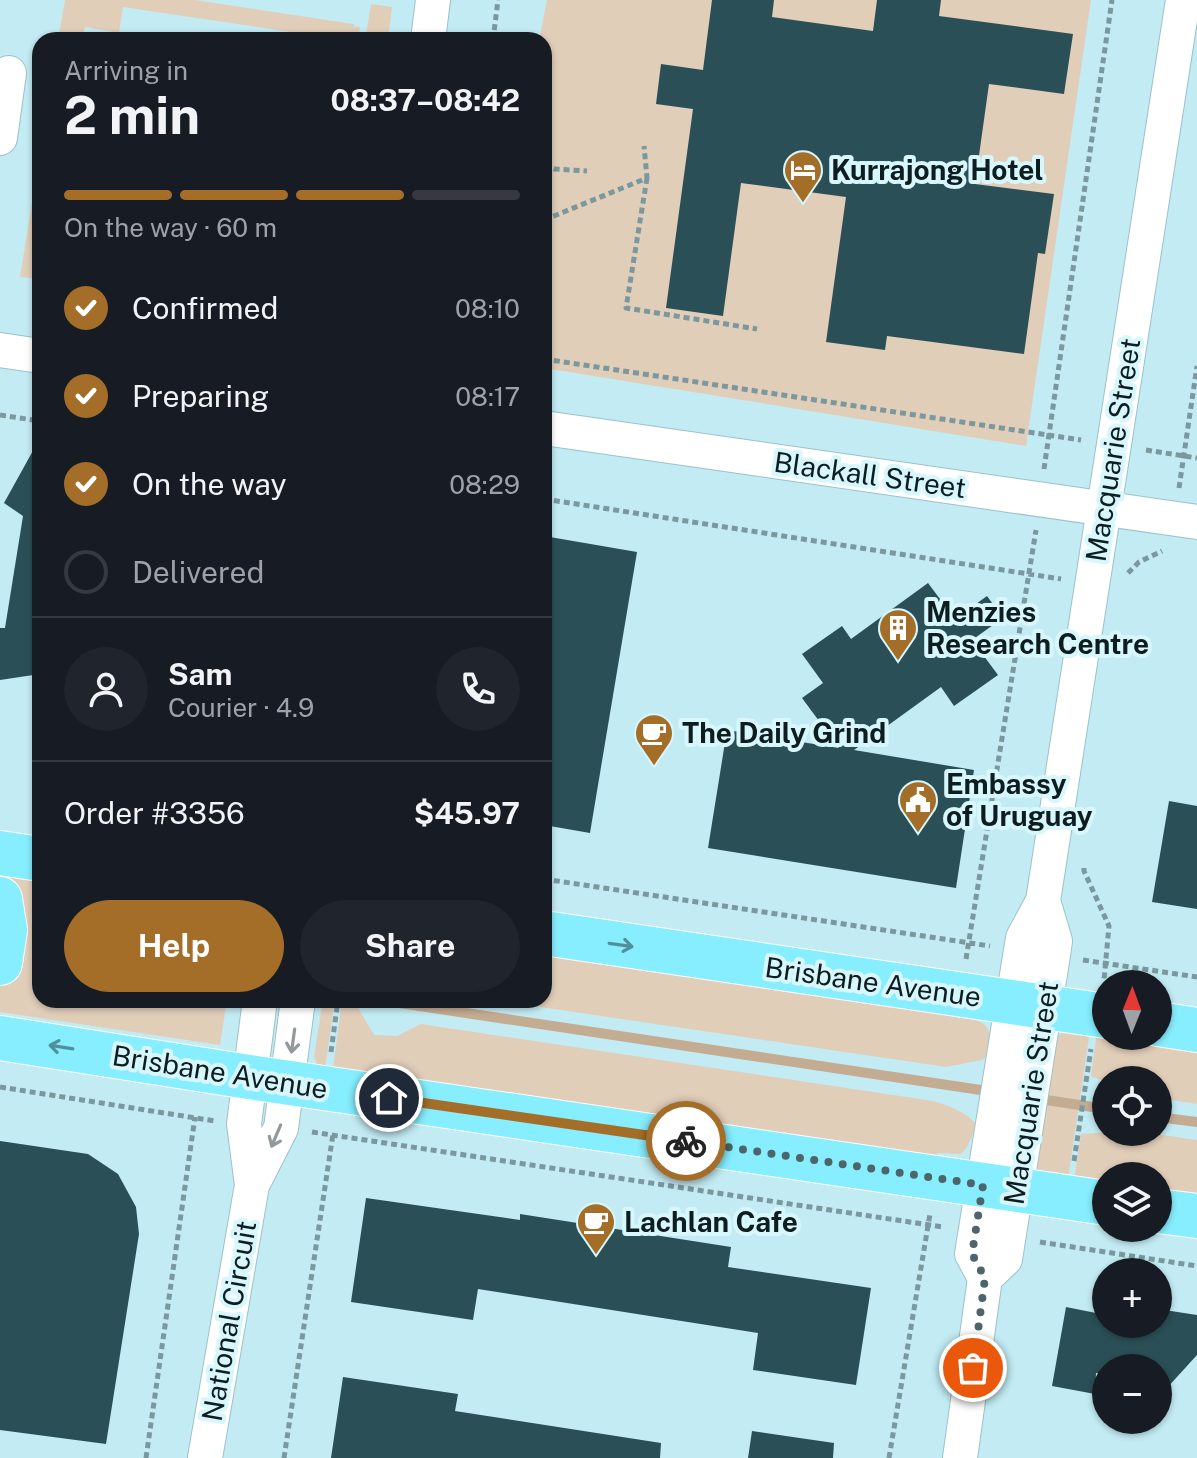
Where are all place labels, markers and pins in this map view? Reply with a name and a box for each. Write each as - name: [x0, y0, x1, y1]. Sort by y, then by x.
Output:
- hotel icon: Kurrajong Hotel: [782, 149, 824, 204]
- place label: Kurrajong Hotel: [831, 153, 1044, 186]
- place label: Menzies Research Centre: [926, 595, 1149, 660]
- building icon: Menzies Research Centre: [877, 607, 919, 662]
- cafe icon: The Daily Grind: [633, 712, 675, 767]
- place label: The Daily Grind: [682, 716, 886, 749]
- place label: Embassy of Uruguay: [946, 767, 1093, 832]
- public building icon: Embassy of Uruguay: [897, 779, 939, 834]
- pin: [355, 1064, 423, 1132]
- cafe icon: Lachlan Cafe: [575, 1201, 617, 1256]
- place label: Lachlan Cafe: [624, 1205, 798, 1238]
- pin: [939, 1334, 1007, 1402]

